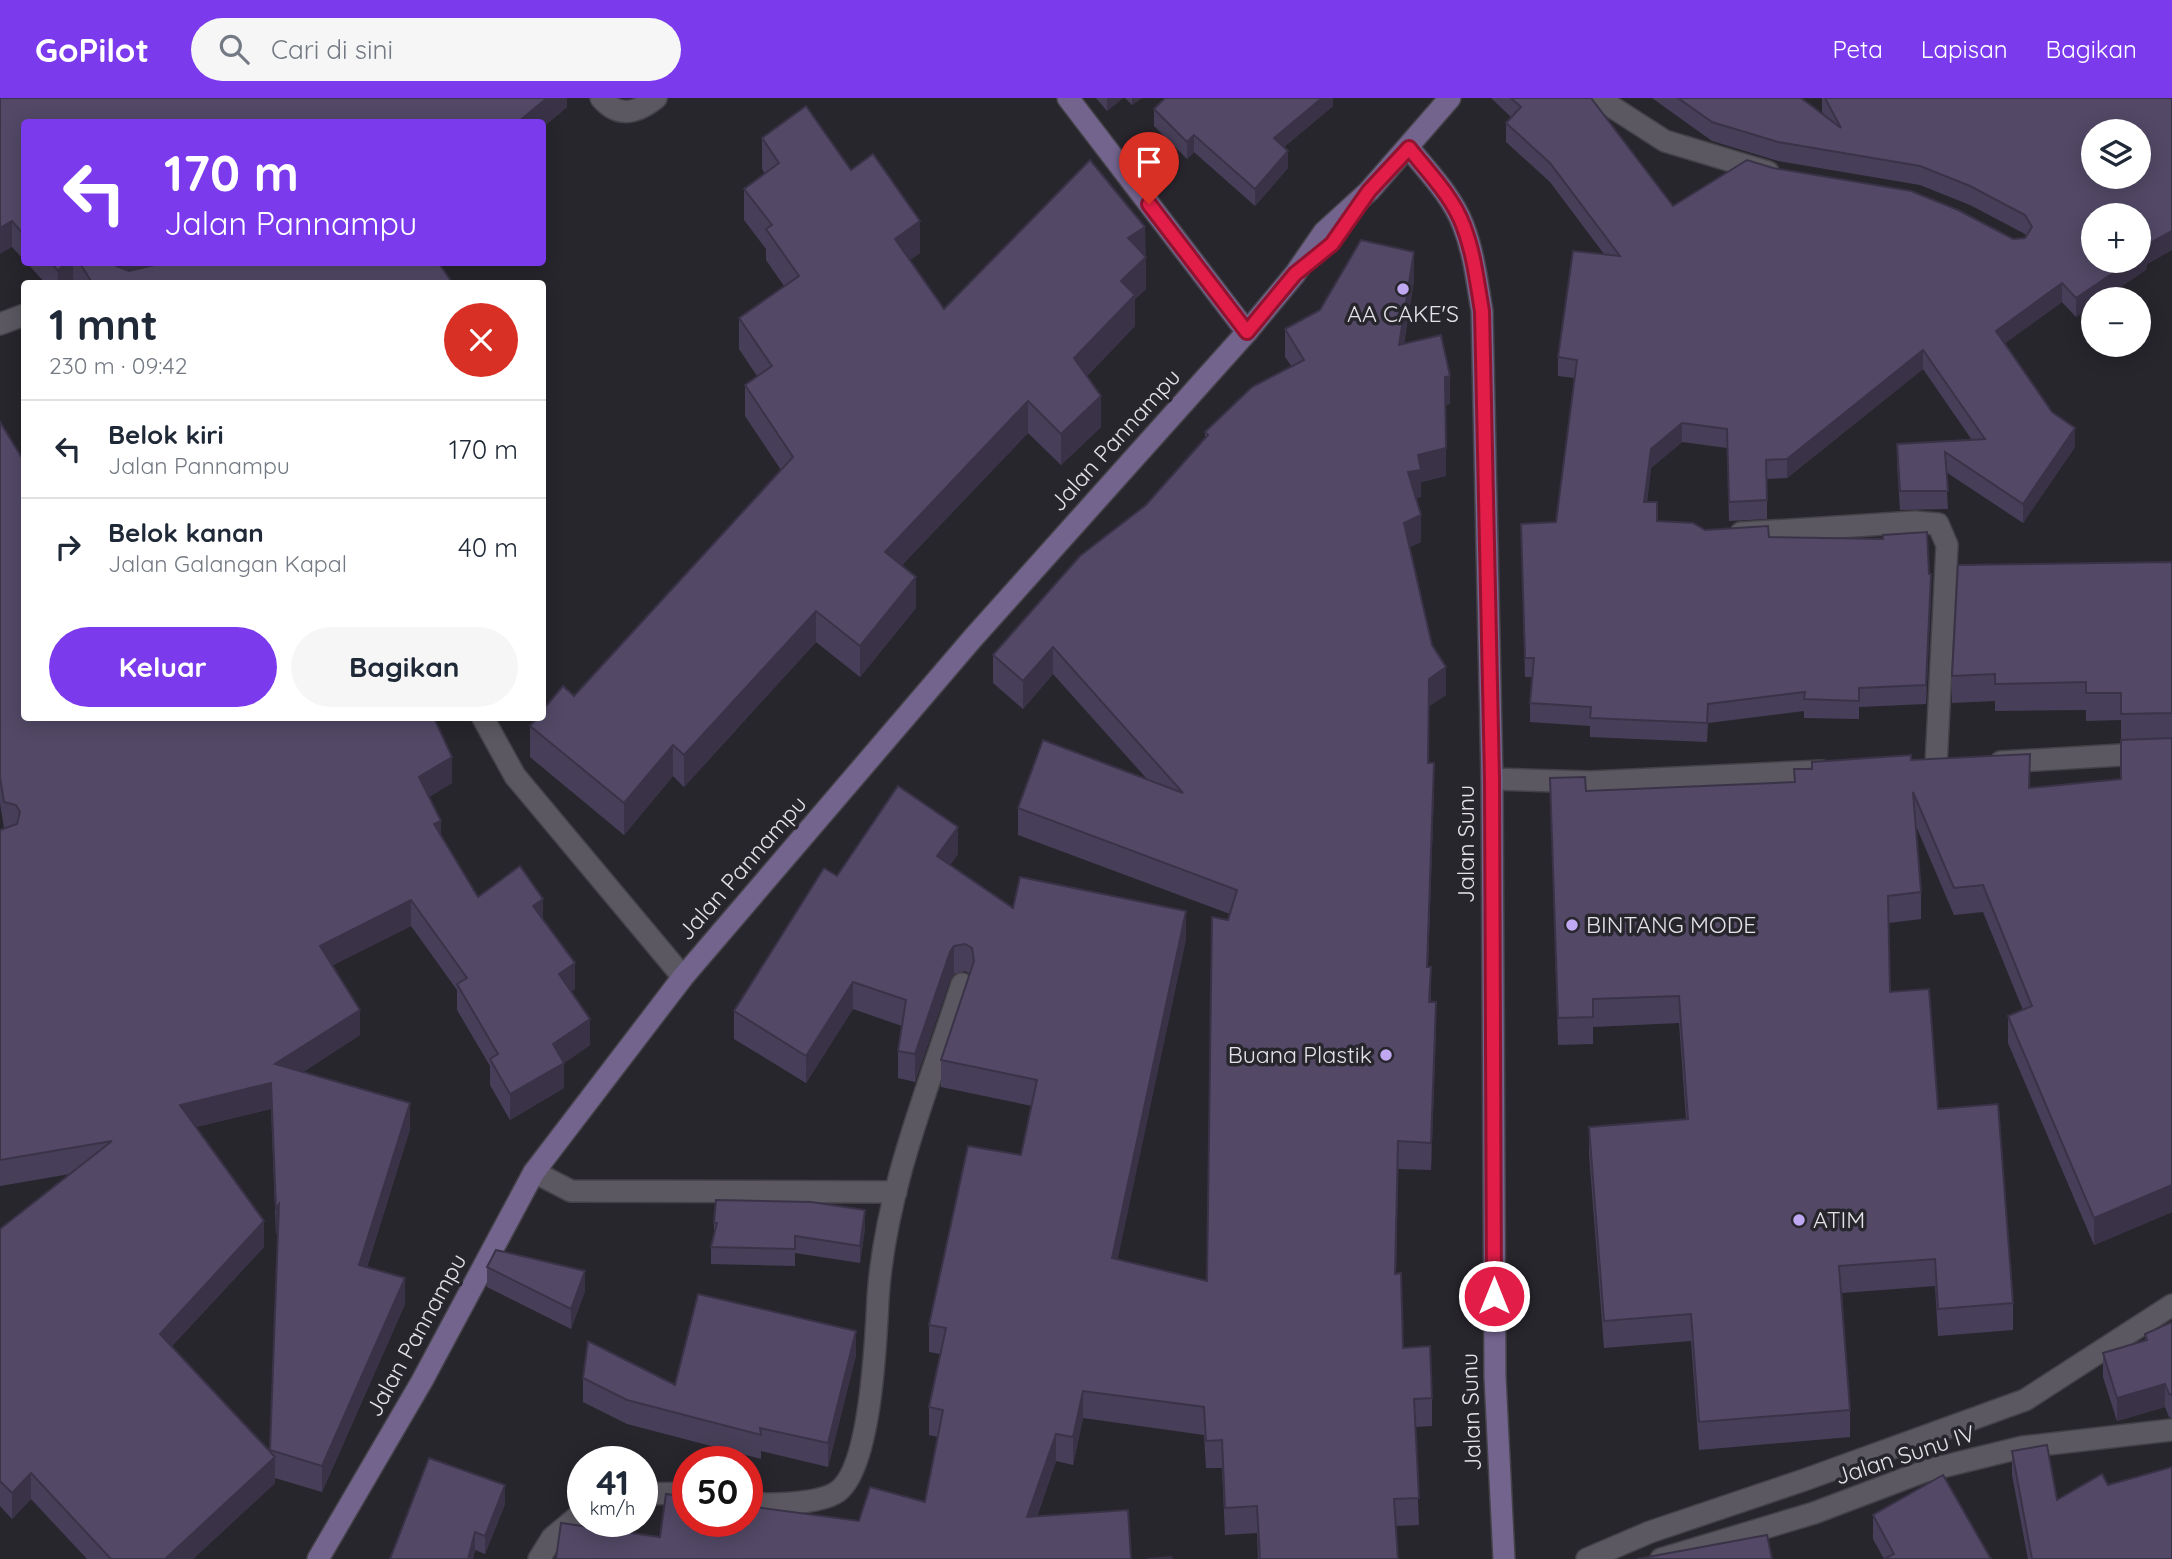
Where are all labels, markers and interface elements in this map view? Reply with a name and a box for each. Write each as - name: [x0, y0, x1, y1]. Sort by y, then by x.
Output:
- search box: [191, 18, 681, 81]
- text: GoPilot: [35, 29, 149, 70]
- icon: search: [215, 30, 253, 68]
- text: Cari di sini: [271, 33, 393, 66]
- text: Peta: [1832, 34, 1883, 64]
- text: Lapisan: [1921, 34, 2008, 64]
- text: Bagikan: [2046, 34, 2137, 64]
- map controls: [2081, 119, 2151, 357]
- button: layers: [2081, 119, 2151, 189]
- pin: [1119, 132, 1179, 204]
- text: 170 m: [164, 142, 299, 203]
- icon: arrive: [1130, 143, 1168, 181]
- icon: left: [49, 147, 140, 238]
- text: Jalan Pannampu: [164, 203, 417, 243]
- button: +: [2081, 203, 2151, 273]
- marker: AA CAKE'S: [1395, 281, 1411, 297]
- button: −: [2081, 287, 2151, 357]
- text: 1 mnt: [49, 298, 158, 351]
- place label: AA CAKE'S: [1347, 299, 1459, 328]
- button: close: [444, 303, 518, 377]
- text: 230 m · 09:42: [49, 351, 187, 380]
- street label: Jalan Pannampu: [1043, 362, 1186, 517]
- text: Belok kiri: [108, 418, 224, 451]
- icon: left: [49, 430, 87, 468]
- text: 170 m: [449, 433, 518, 466]
- text: Jalan Pannampu: [108, 451, 290, 480]
- text: Belok kanan: [108, 516, 264, 549]
- icon: right: [49, 528, 87, 566]
- text: 40 m: [458, 531, 518, 564]
- text: Jalan Galangan Kapal: [108, 549, 347, 578]
- button: Keluar: [49, 627, 277, 707]
- button: Bagikan: [291, 627, 518, 707]
- street label: Jalan Sunu: [1451, 785, 1480, 903]
- street label: Jalan Pannampu: [671, 789, 812, 946]
- place label: BINTANG MODE: [1586, 910, 1756, 939]
- marker: BINTANG MODE: [1564, 917, 1580, 933]
- place label: Buana Plastik: [1228, 1040, 1372, 1069]
- marker: Buana Plastik: [1378, 1047, 1394, 1063]
- place label: ATIM: [1813, 1205, 1865, 1234]
- marker: ATIM: [1791, 1212, 1807, 1228]
- street label: Jalan Pannampu: [359, 1248, 472, 1421]
- position arrow: [1457, 1259, 1531, 1333]
- street label: Jalan Sunu: [1454, 1352, 1487, 1472]
- street label: Jalan Sunu IV: [1831, 1418, 1979, 1491]
- speed limit sign: 50: [672, 1446, 763, 1537]
- text: 41: [596, 1460, 629, 1504]
- text: km/h: [590, 1497, 635, 1520]

